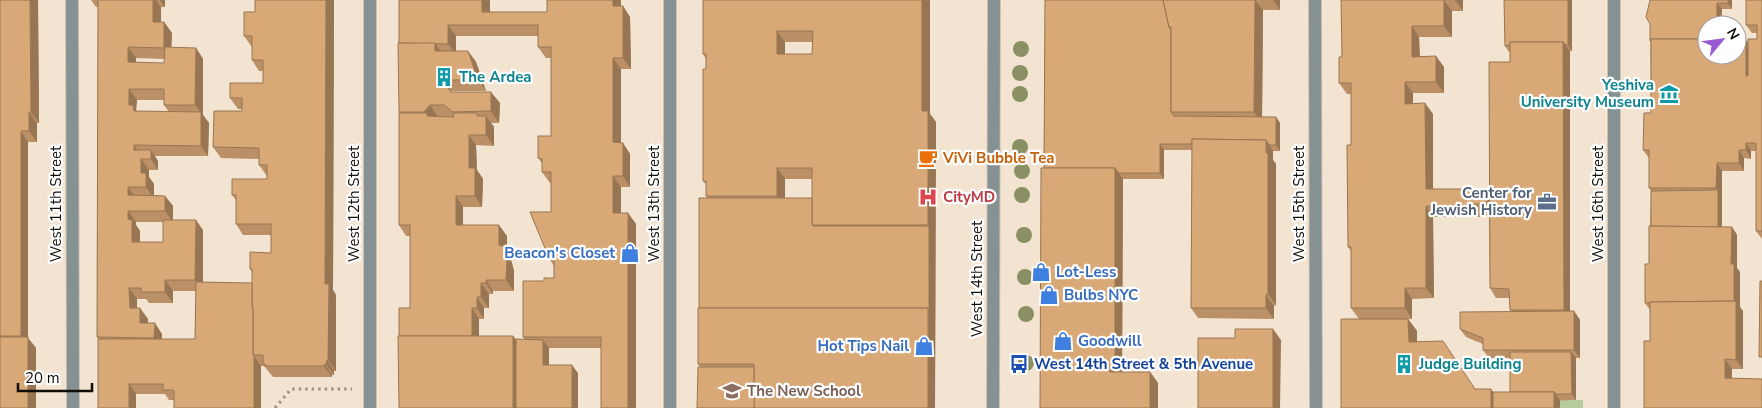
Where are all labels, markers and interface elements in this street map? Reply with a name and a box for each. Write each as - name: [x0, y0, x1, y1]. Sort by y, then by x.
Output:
- north arrow: [1697, 15, 1747, 65]
- text: N: [1722, 25, 1744, 43]
- building icon: The Ardea: [433, 66, 455, 88]
- place label: The Ardea: [459, 67, 532, 87]
- place label: Yeshiva University Museum: [1521, 75, 1654, 112]
- museum icon: Yeshiva University Museum: [1658, 83, 1680, 105]
- street label: West 11th Street: [46, 145, 66, 262]
- street label: West 12th Street: [344, 145, 364, 262]
- street label: West 13th Street: [644, 145, 664, 262]
- street label: West 15th Street: [1289, 145, 1309, 262]
- street label: West 16th Street: [1588, 145, 1608, 262]
- cafe icon: ViVi Bubble Tea: [917, 147, 939, 169]
- place label: ViVi Bubble Tea: [942, 148, 1054, 168]
- place label: Center for Jewish History: [1430, 183, 1532, 220]
- hospital icon: CityMD: [917, 186, 939, 208]
- place label: CityMD: [943, 187, 995, 207]
- office icon: Center for Jewish History: [1536, 191, 1558, 213]
- street label: West 14th Street: [967, 220, 987, 337]
- shop icon: Beacon's Closet: [619, 242, 641, 264]
- place label: Beacon's Closet: [504, 243, 615, 263]
- shop icon: Lot-Less: [1030, 261, 1052, 283]
- place label: Lot-Less: [1056, 262, 1116, 282]
- shop icon: Bulbs NYC: [1038, 284, 1060, 306]
- place label: Bulbs NYC: [1064, 285, 1138, 305]
- shop icon: Goodwill: [1052, 330, 1074, 352]
- place label: Goodwill: [1078, 331, 1142, 351]
- shop icon: Hot Tips Nail: [913, 335, 935, 357]
- place label: Hot Tips Nail: [817, 336, 909, 356]
- bus stop icon: West 14th Street & 5th Avenue: [1008, 353, 1030, 375]
- building icon: Judge Building: [1393, 353, 1415, 375]
- place label: West 14th Street & 5th Avenue: [1034, 354, 1253, 374]
- place label: Judge Building: [1418, 354, 1521, 374]
- scale bar: [18, 360, 91, 392]
- text: 20 m: [25, 368, 60, 388]
- school or university icon: The New School: [721, 380, 743, 402]
- place label: The New School: [747, 381, 861, 401]

